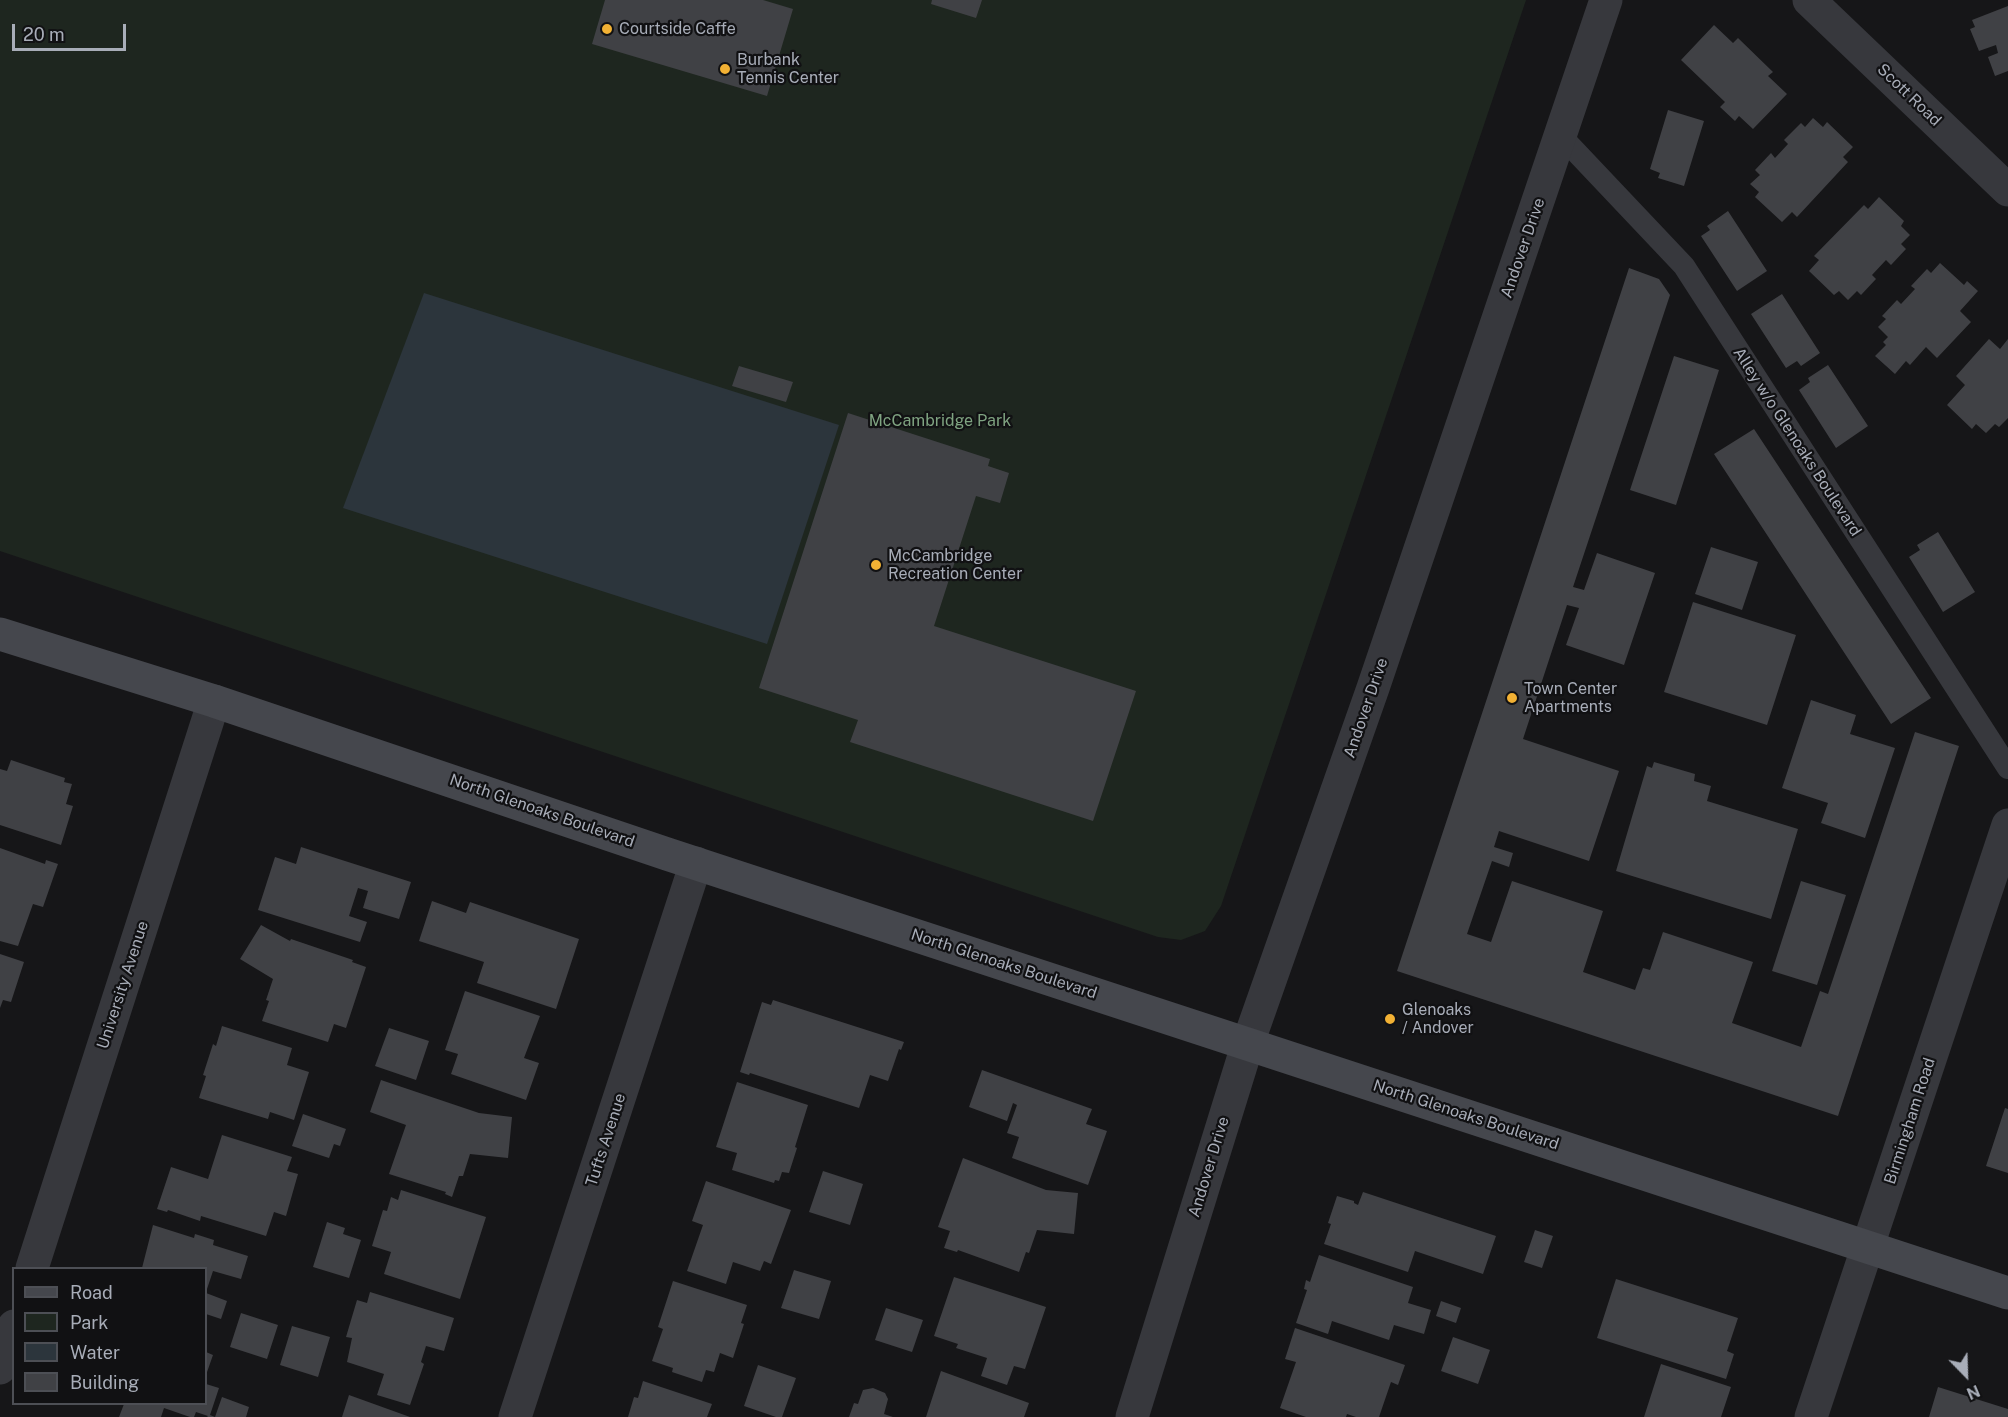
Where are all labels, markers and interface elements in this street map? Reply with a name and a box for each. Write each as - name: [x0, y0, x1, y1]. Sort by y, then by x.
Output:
- scale bar: [15, 12, 129, 50]
- place label: Courtside Caffe: [619, 19, 736, 39]
- marker: Courtside Caffe: [600, 22, 614, 36]
- text: 20 m: [23, 24, 65, 45]
- place label: Burbank Tennis Center: [737, 50, 839, 88]
- street label: Scott Road: [1873, 60, 1945, 130]
- marker: Burbank Tennis Center: [718, 62, 732, 76]
- street label: Andover Drive: [1497, 196, 1549, 300]
- street label: Alley w/o Glenoaks Boulevard: [1729, 344, 1865, 540]
- park label: McCambridge Park: [869, 411, 1011, 431]
- place label: McCambridge Recreation Center: [888, 546, 1022, 584]
- marker: McCambridge Recreation Center: [869, 558, 883, 572]
- street label: Andover Drive: [1340, 656, 1392, 760]
- place label: Town Center Apartments: [1524, 679, 1617, 717]
- marker: Town Center Apartments: [1505, 691, 1519, 705]
- street label: North Glenoaks Boulevard: [447, 770, 637, 852]
- street label: University Avenue: [93, 919, 153, 1051]
- street label: North Glenoaks Boulevard: [909, 925, 1099, 1003]
- place label: Glenoaks / Andover: [1402, 1000, 1474, 1038]
- marker: Glenoaks / Andover: [1383, 1012, 1397, 1026]
- street label: Birmingham Road: [1881, 1055, 1939, 1187]
- street label: North Glenoaks Boulevard: [1371, 1076, 1561, 1154]
- street label: Tufts Avenue: [582, 1091, 630, 1189]
- street label: Andover Drive: [1185, 1114, 1233, 1220]
- legend: [12, 1267, 207, 1405]
- text: Road: [70, 1282, 113, 1303]
- text: Park: [70, 1312, 108, 1333]
- text: Water: [70, 1342, 120, 1363]
- north arrow: [1936, 1345, 1996, 1405]
- text: Building: [70, 1372, 139, 1393]
- text: N: [1964, 1381, 1983, 1403]

